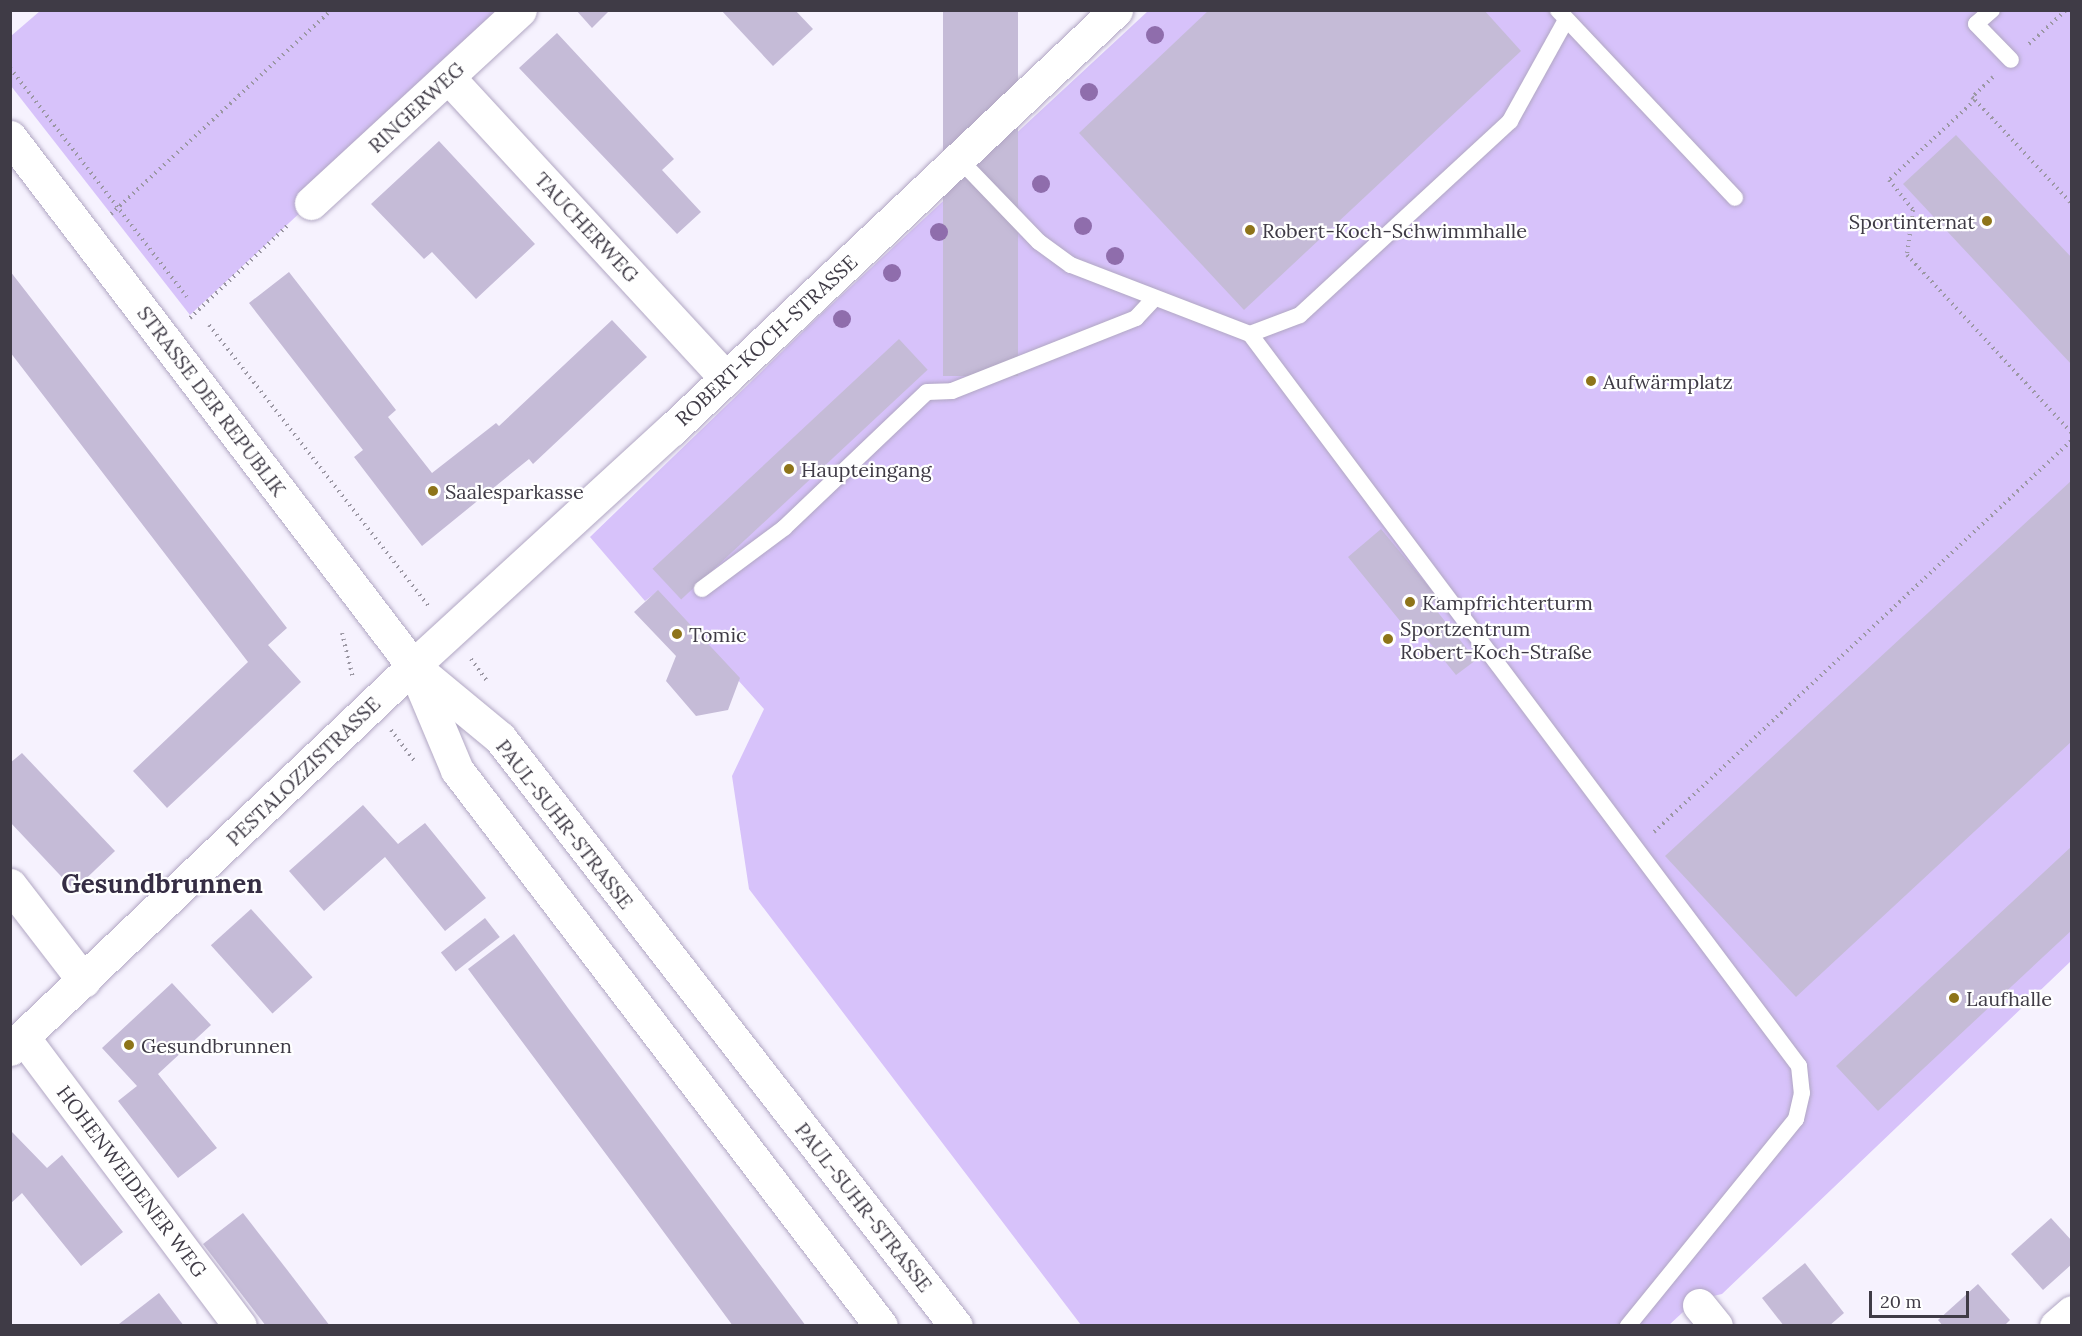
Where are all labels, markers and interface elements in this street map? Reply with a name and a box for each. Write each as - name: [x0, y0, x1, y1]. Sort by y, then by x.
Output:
- street label: RINGERWEG: [363, 57, 469, 157]
- street label: TAUCHERWEG: [530, 167, 644, 287]
- place label: Sportinternat: [1849, 209, 1975, 233]
- marker: Sportinternat: [1980, 214, 1994, 228]
- place label: Robert-Koch-Schwimmhalle: [1262, 218, 1527, 242]
- marker: Robert-Koch-Schwimmhalle: [1243, 223, 1257, 237]
- street label: ROBERT-KOCH-STRASSE: [670, 250, 862, 430]
- street label: STRASSE DER REPUBLIK: [133, 301, 291, 501]
- place label: Aufwärmplatz: [1603, 369, 1733, 393]
- marker: Aufwärmplatz: [1584, 374, 1598, 388]
- place label: Haupteingang: [801, 457, 931, 481]
- marker: Haupteingang: [782, 462, 796, 476]
- place label: Saalesparkasse: [445, 479, 584, 503]
- marker: Saalesparkasse: [426, 484, 440, 498]
- place label: Kampfrichterturm: [1422, 590, 1593, 614]
- marker: Kampfrichterturm: [1403, 595, 1417, 609]
- place label: Sportzentrum Robert-Koch-Straße: [1400, 616, 1592, 663]
- place label: Tomic: [689, 622, 747, 646]
- marker: Tomic: [670, 627, 684, 641]
- marker: Sportzentrum Robert-Koch-Straße: [1381, 632, 1395, 646]
- street label: PESTALOZZISTRASSE: [221, 691, 385, 851]
- street label: PAUL-SUHR-STRASSE: [491, 735, 639, 913]
- district label: Gesundbrunnen: [61, 868, 263, 900]
- place label: Laufhalle: [1966, 986, 2052, 1010]
- marker: Laufhalle: [1947, 991, 1961, 1005]
- place label: Gesundbrunnen: [141, 1033, 292, 1057]
- marker: Gesundbrunnen: [122, 1038, 136, 1052]
- street label: HOHENWEIDENER WEG: [52, 1080, 212, 1282]
- street label: PAUL-SUHR-STRASSE: [790, 1118, 938, 1296]
- scale bar: [1872, 1279, 1972, 1317]
- text: 20 m: [1880, 1290, 1922, 1313]

